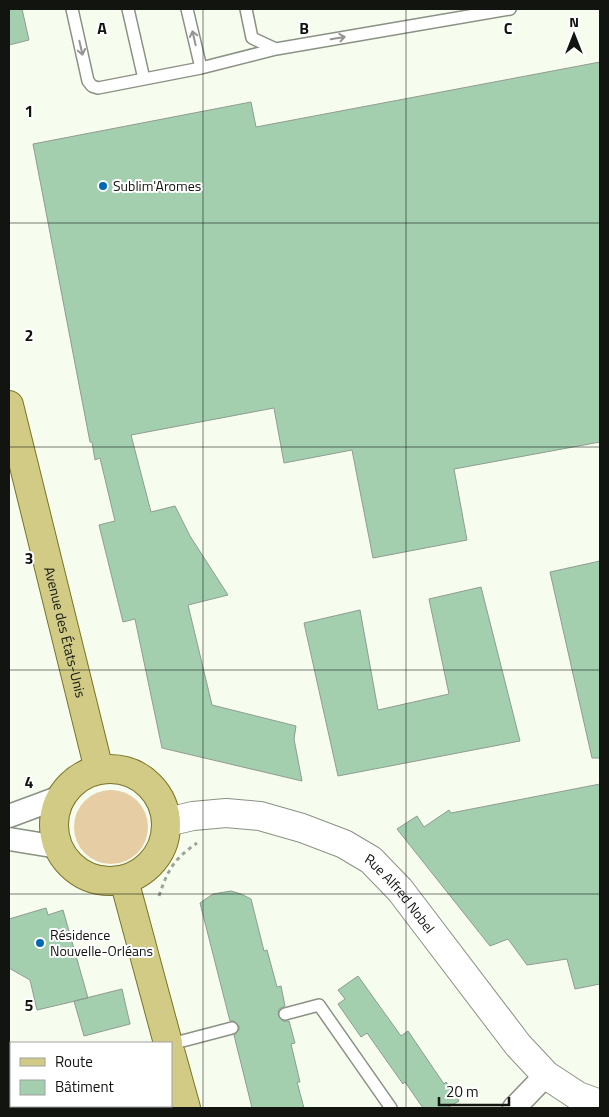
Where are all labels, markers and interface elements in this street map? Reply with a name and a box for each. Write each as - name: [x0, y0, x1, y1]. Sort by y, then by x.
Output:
- north arrow: [549, 10, 599, 60]
- text: N: [569, 11, 579, 32]
- text: A: [97, 16, 107, 40]
- text: B: [299, 16, 309, 40]
- text: C: [504, 16, 513, 40]
- one-way arrow: [189, 31, 198, 47]
- one-way arrow: [329, 33, 345, 43]
- one-way arrow: [77, 39, 86, 55]
- text: 1: [25, 99, 33, 123]
- place label: Sublim'Aromes: [113, 175, 201, 196]
- marker: Sublim'Aromes: [97, 180, 109, 192]
- text: 2: [25, 323, 33, 347]
- text: 3: [25, 546, 33, 570]
- street label: Avenue des États-Unis: [39, 564, 92, 700]
- text: 4: [25, 770, 34, 794]
- street label: Rue Alfred Nobel: [361, 848, 440, 937]
- place label: Résidence Nouvelle-Orléans: [50, 924, 153, 961]
- marker: Résidence Nouvelle-Orléans: [34, 937, 46, 949]
- text: 5: [25, 993, 34, 1017]
- legend: [10, 1042, 172, 1107]
- text: Route: [55, 1050, 93, 1073]
- scale bar: [439, 1074, 509, 1106]
- text: Bâtiment: [55, 1075, 114, 1098]
- text: 20 m: [446, 1080, 479, 1103]

